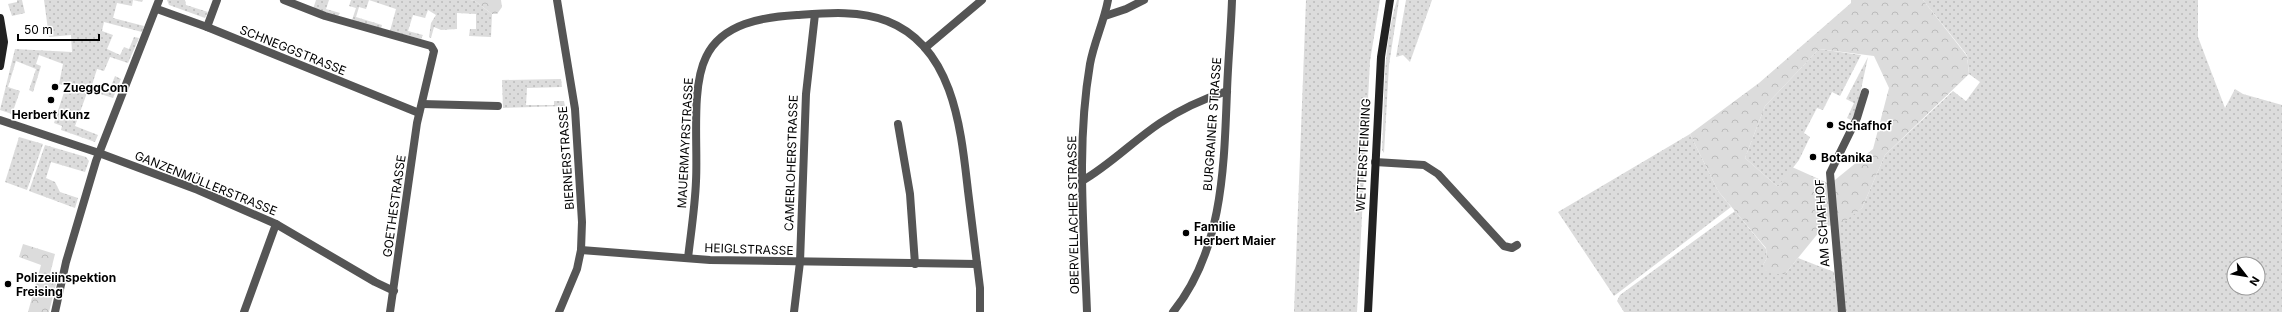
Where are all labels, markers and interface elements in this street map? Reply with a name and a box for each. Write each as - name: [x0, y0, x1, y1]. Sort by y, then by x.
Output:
- scale bar: [18, 16, 99, 42]
- text: 50 m: [24, 22, 53, 37]
- street label: SCHNEGGSTRASSE: [238, 22, 348, 78]
- street label: BURGRAINER STRASSE: [1200, 57, 1224, 191]
- street label: MAUERMAYRSTRASSE: [674, 77, 696, 209]
- place label: ZueggCom: [63, 80, 128, 95]
- marker: ZueggCom: [50, 82, 60, 92]
- marker: Herbert Kunz: [46, 95, 56, 105]
- street label: CAMERLOHERSTRASSE: [781, 95, 801, 231]
- street label: WETTERSTEINRING: [1353, 98, 1373, 212]
- street label: BIERNERSTRASSE: [555, 106, 577, 210]
- place label: Herbert Kunz: [12, 107, 90, 122]
- place label: Schafhof: [1838, 118, 1892, 133]
- marker: Schafhof: [1825, 120, 1835, 130]
- street label: OBERVELLACHER STRASSE: [1064, 136, 1082, 294]
- street label: GANZENMÜLLERSTRASSE: [133, 148, 279, 218]
- place label: Botanika: [1821, 150, 1872, 165]
- marker: Botanika: [1808, 152, 1818, 162]
- street label: GOETHESTRASSE: [379, 154, 409, 258]
- street label: AM SCHAFHOF: [1811, 178, 1833, 268]
- place label: Familie Herbert Maier: [1194, 219, 1276, 248]
- marker: Familie Herbert Maier: [1181, 228, 1191, 238]
- street label: HEIGLSTRASSE: [704, 240, 794, 258]
- north arrow: [2226, 256, 2266, 296]
- place label: Polizeiinspektion Freising: [16, 270, 116, 299]
- text: N: [2246, 274, 2263, 288]
- marker: Polizeiinspektion Freising: [3, 279, 13, 289]

